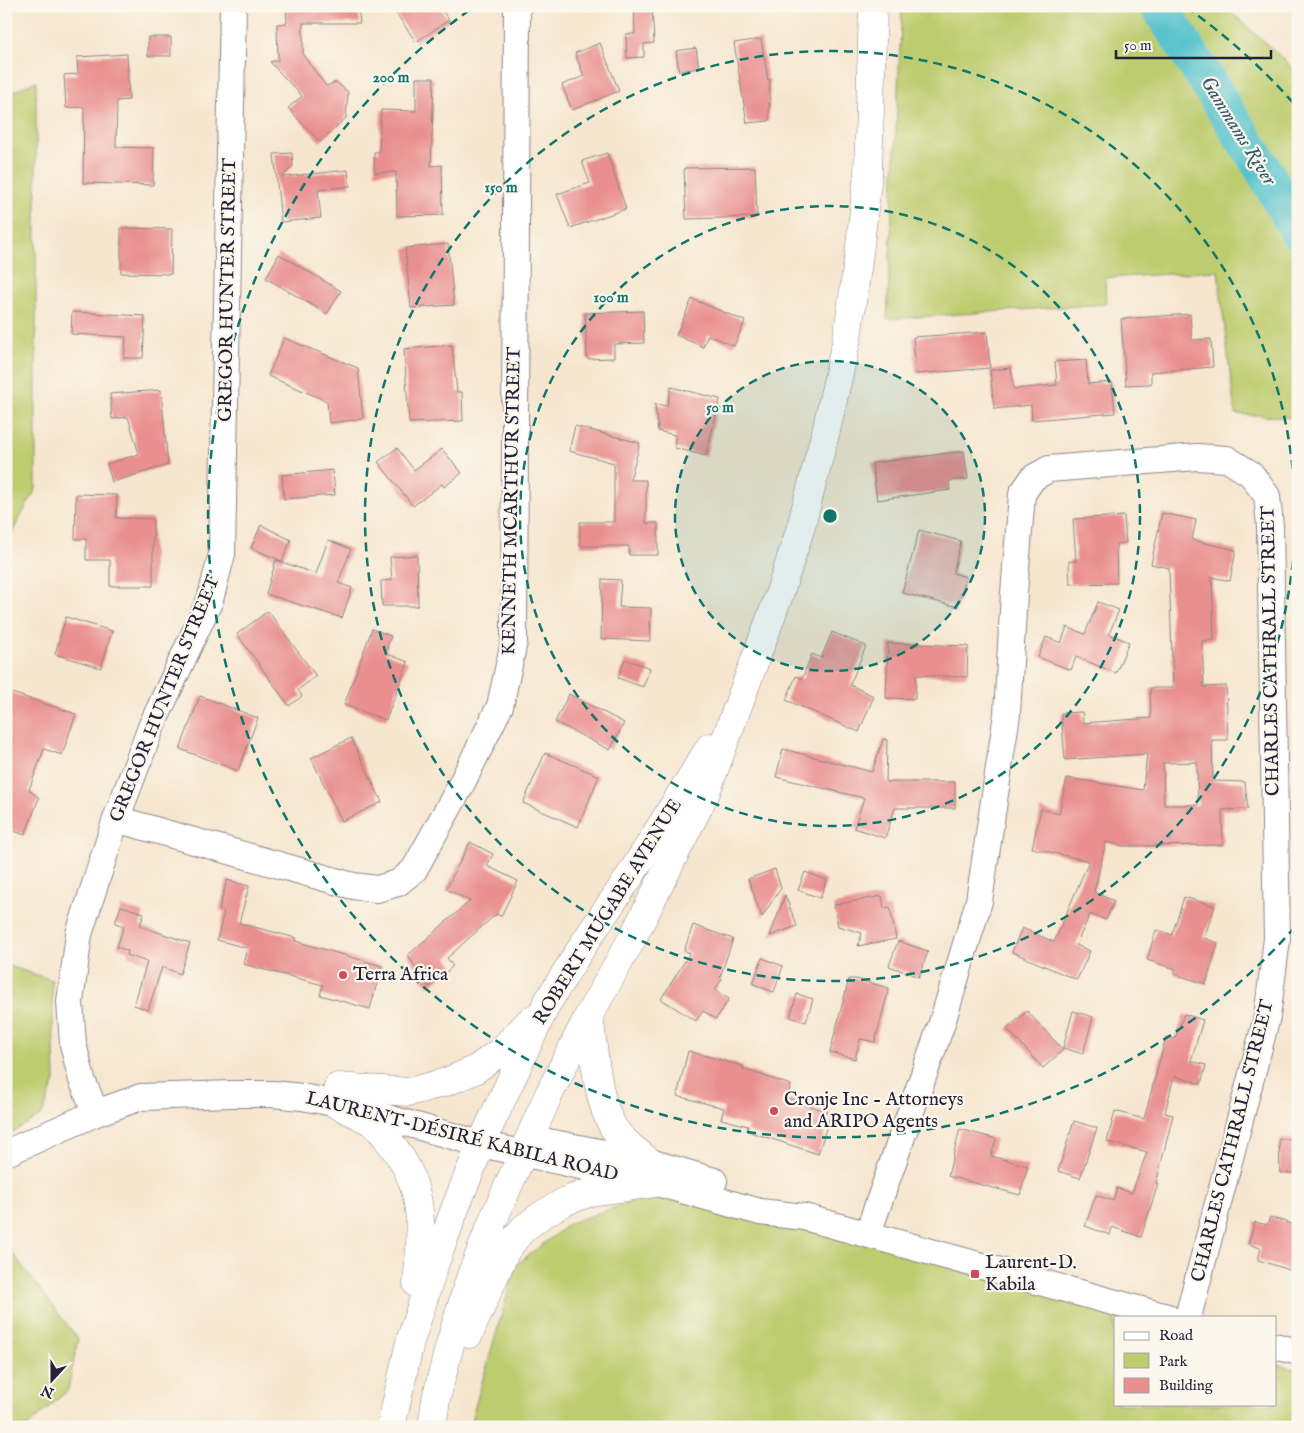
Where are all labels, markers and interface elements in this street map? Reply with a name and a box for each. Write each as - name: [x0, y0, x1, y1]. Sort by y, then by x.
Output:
- scale bar: [1116, 28, 1272, 60]
- text: 50 m: [1124, 36, 1152, 55]
- text: 200 m: [373, 68, 410, 87]
- water label: Gammams River: [1194, 72, 1282, 191]
- street label: GREGOR HUNTER STREET: [214, 158, 242, 422]
- text: 150 m: [484, 178, 518, 197]
- text: 100 m: [593, 288, 629, 307]
- street label: KENNETH MCARTHUR STREET: [497, 347, 527, 655]
- text: 50 m: [706, 398, 734, 417]
- street label: CHARLES CATHRALL STREET: [1256, 506, 1286, 796]
- centre of rings: [821, 507, 839, 525]
- street label: GREGOR HUNTER STREET: [104, 572, 226, 826]
- street label: ROBERT MUGABE AVENUE: [528, 795, 688, 1029]
- place label: Terra Africa: [353, 963, 449, 987]
- marker: Terra Africa: [337, 969, 349, 981]
- street label: CHARLES CATHRALL STREET: [1186, 997, 1280, 1285]
- street label: LAURENT-DÉSIRÉ KABILA ROAD: [303, 1086, 621, 1188]
- place label: Cronje Inc - Attorneys and ARIPO Agents: [784, 1088, 964, 1134]
- marker: Cronje Inc - Attorneys and ARIPO Agents: [768, 1105, 780, 1117]
- place label: Laurent-D. Kabila: [985, 1251, 1077, 1297]
- marker: Laurent-D. Kabila: [969, 1268, 981, 1280]
- legend: [1114, 1316, 1276, 1406]
- text: Road: [1159, 1326, 1194, 1345]
- text: Park: [1159, 1352, 1189, 1371]
- north arrow: [28, 1356, 78, 1406]
- text: Building: [1159, 1376, 1214, 1395]
- text: N: [39, 1381, 58, 1402]

